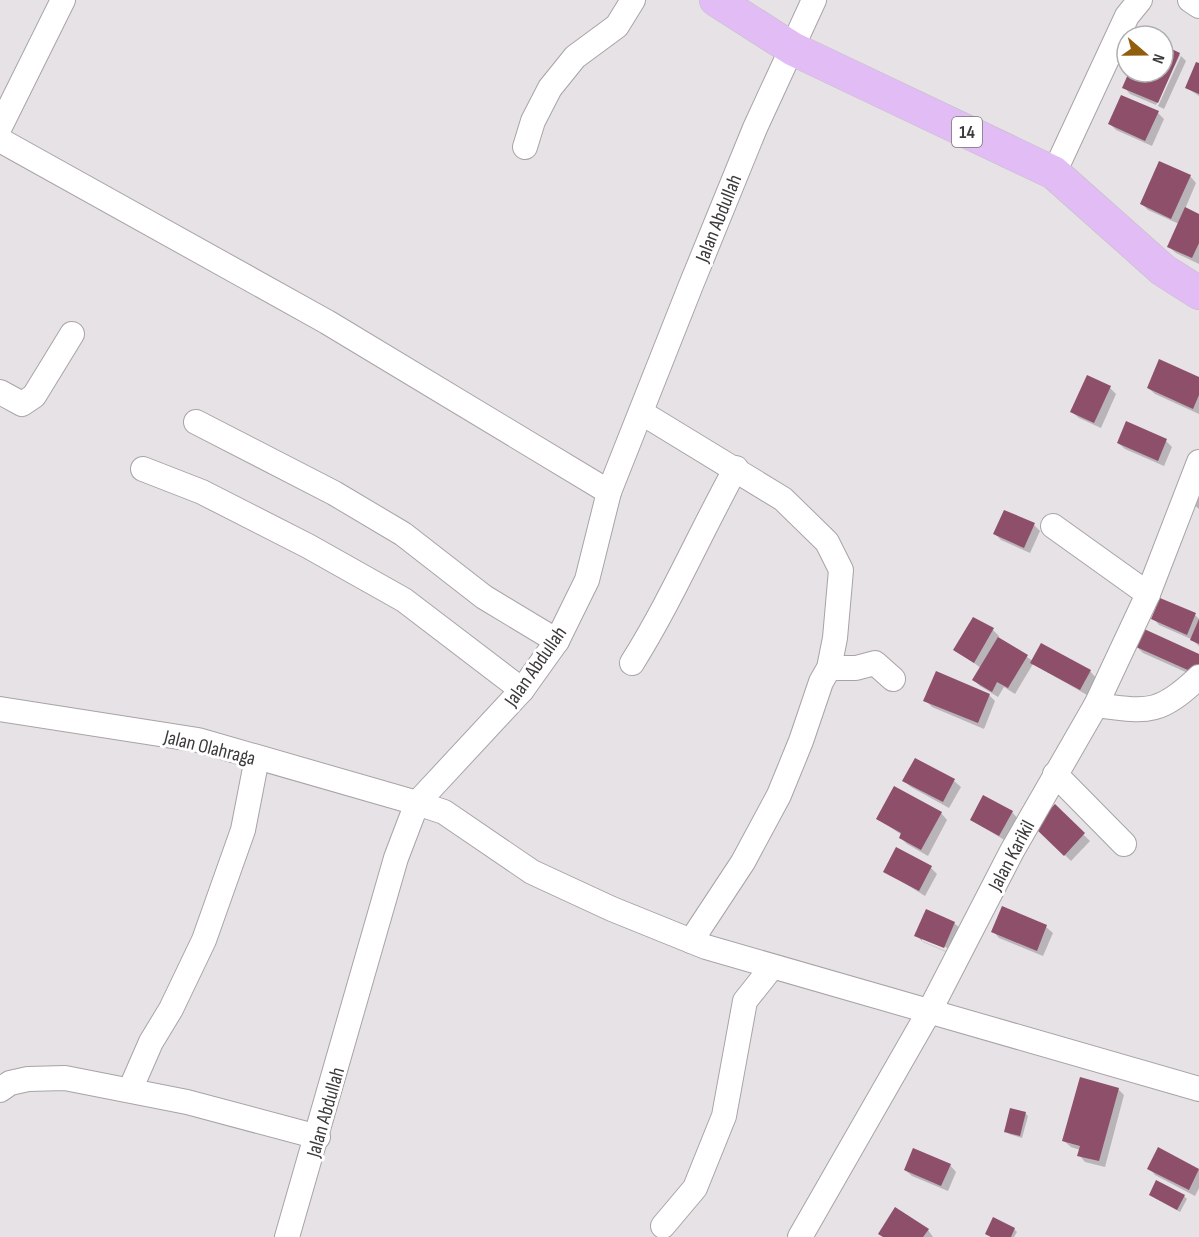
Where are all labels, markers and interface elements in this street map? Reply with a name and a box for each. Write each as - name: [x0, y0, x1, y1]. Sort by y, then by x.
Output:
- north arrow: [1115, 24, 1175, 84]
- text: N: [1147, 51, 1168, 66]
- road number: 14: [952, 117, 982, 147]
- street label: Jalan Abdullah: [690, 171, 747, 267]
- street label: Jalan Abdullah: [499, 622, 572, 712]
- street label: Jalan Olahraga: [161, 725, 258, 771]
- street label: Jalan Karikil: [983, 816, 1040, 896]
- street label: Jalan Abdullah: [301, 1065, 350, 1161]

